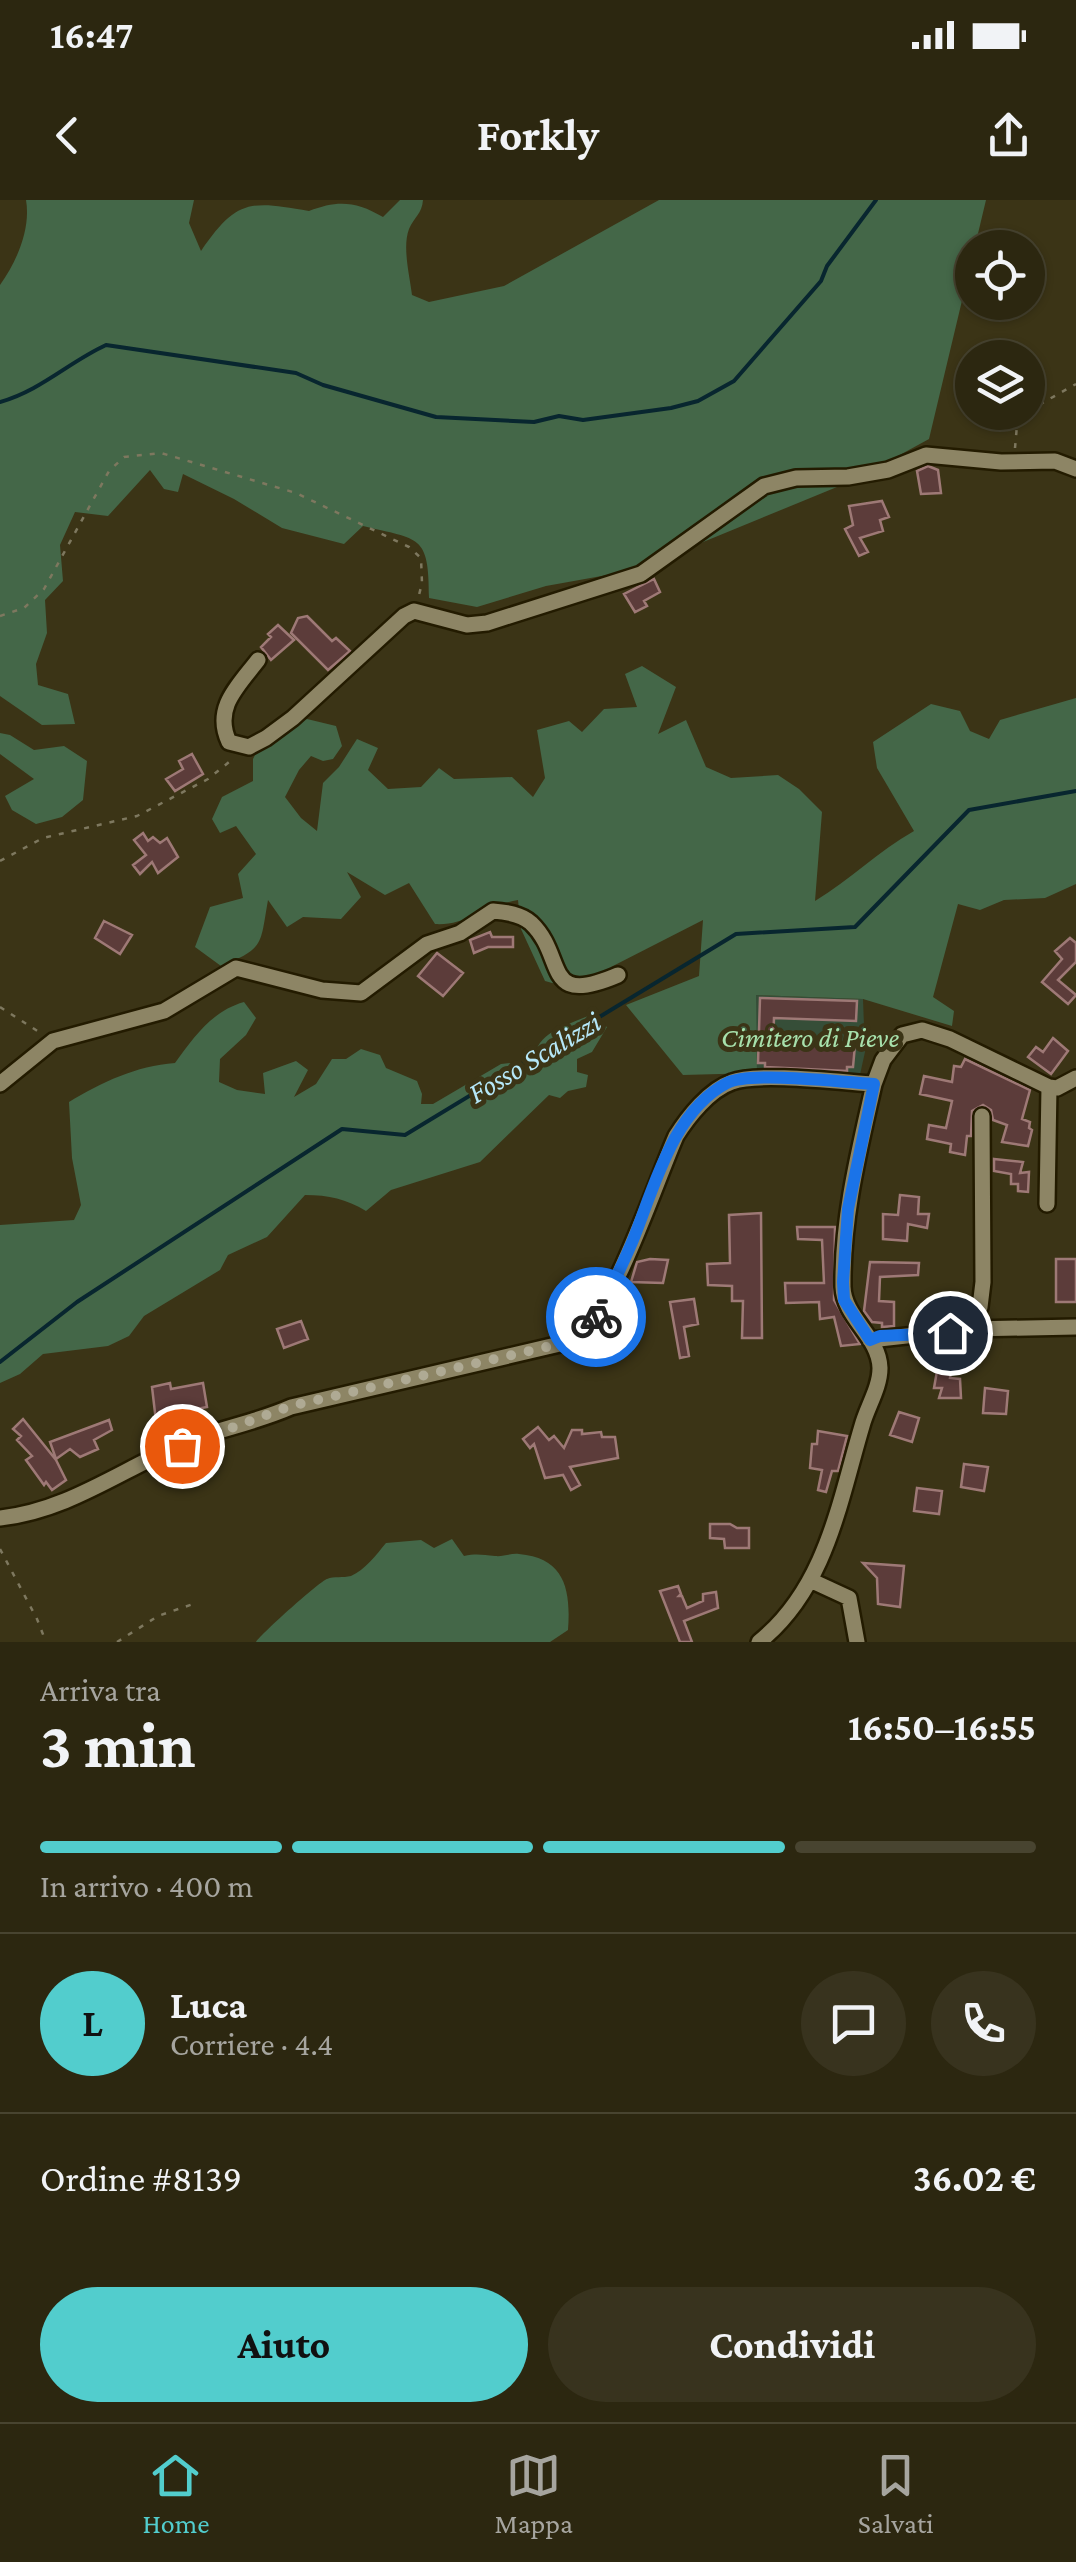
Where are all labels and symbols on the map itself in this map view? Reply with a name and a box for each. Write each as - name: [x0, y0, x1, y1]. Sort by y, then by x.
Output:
- water label: Fosso Scalizzi: [462, 1004, 607, 1110]
- park label: Cimitero di Pieve: [721, 1022, 899, 1053]
- courier: [546, 1267, 646, 1367]
- pin: [908, 1291, 993, 1376]
- pin: [140, 1404, 225, 1489]

